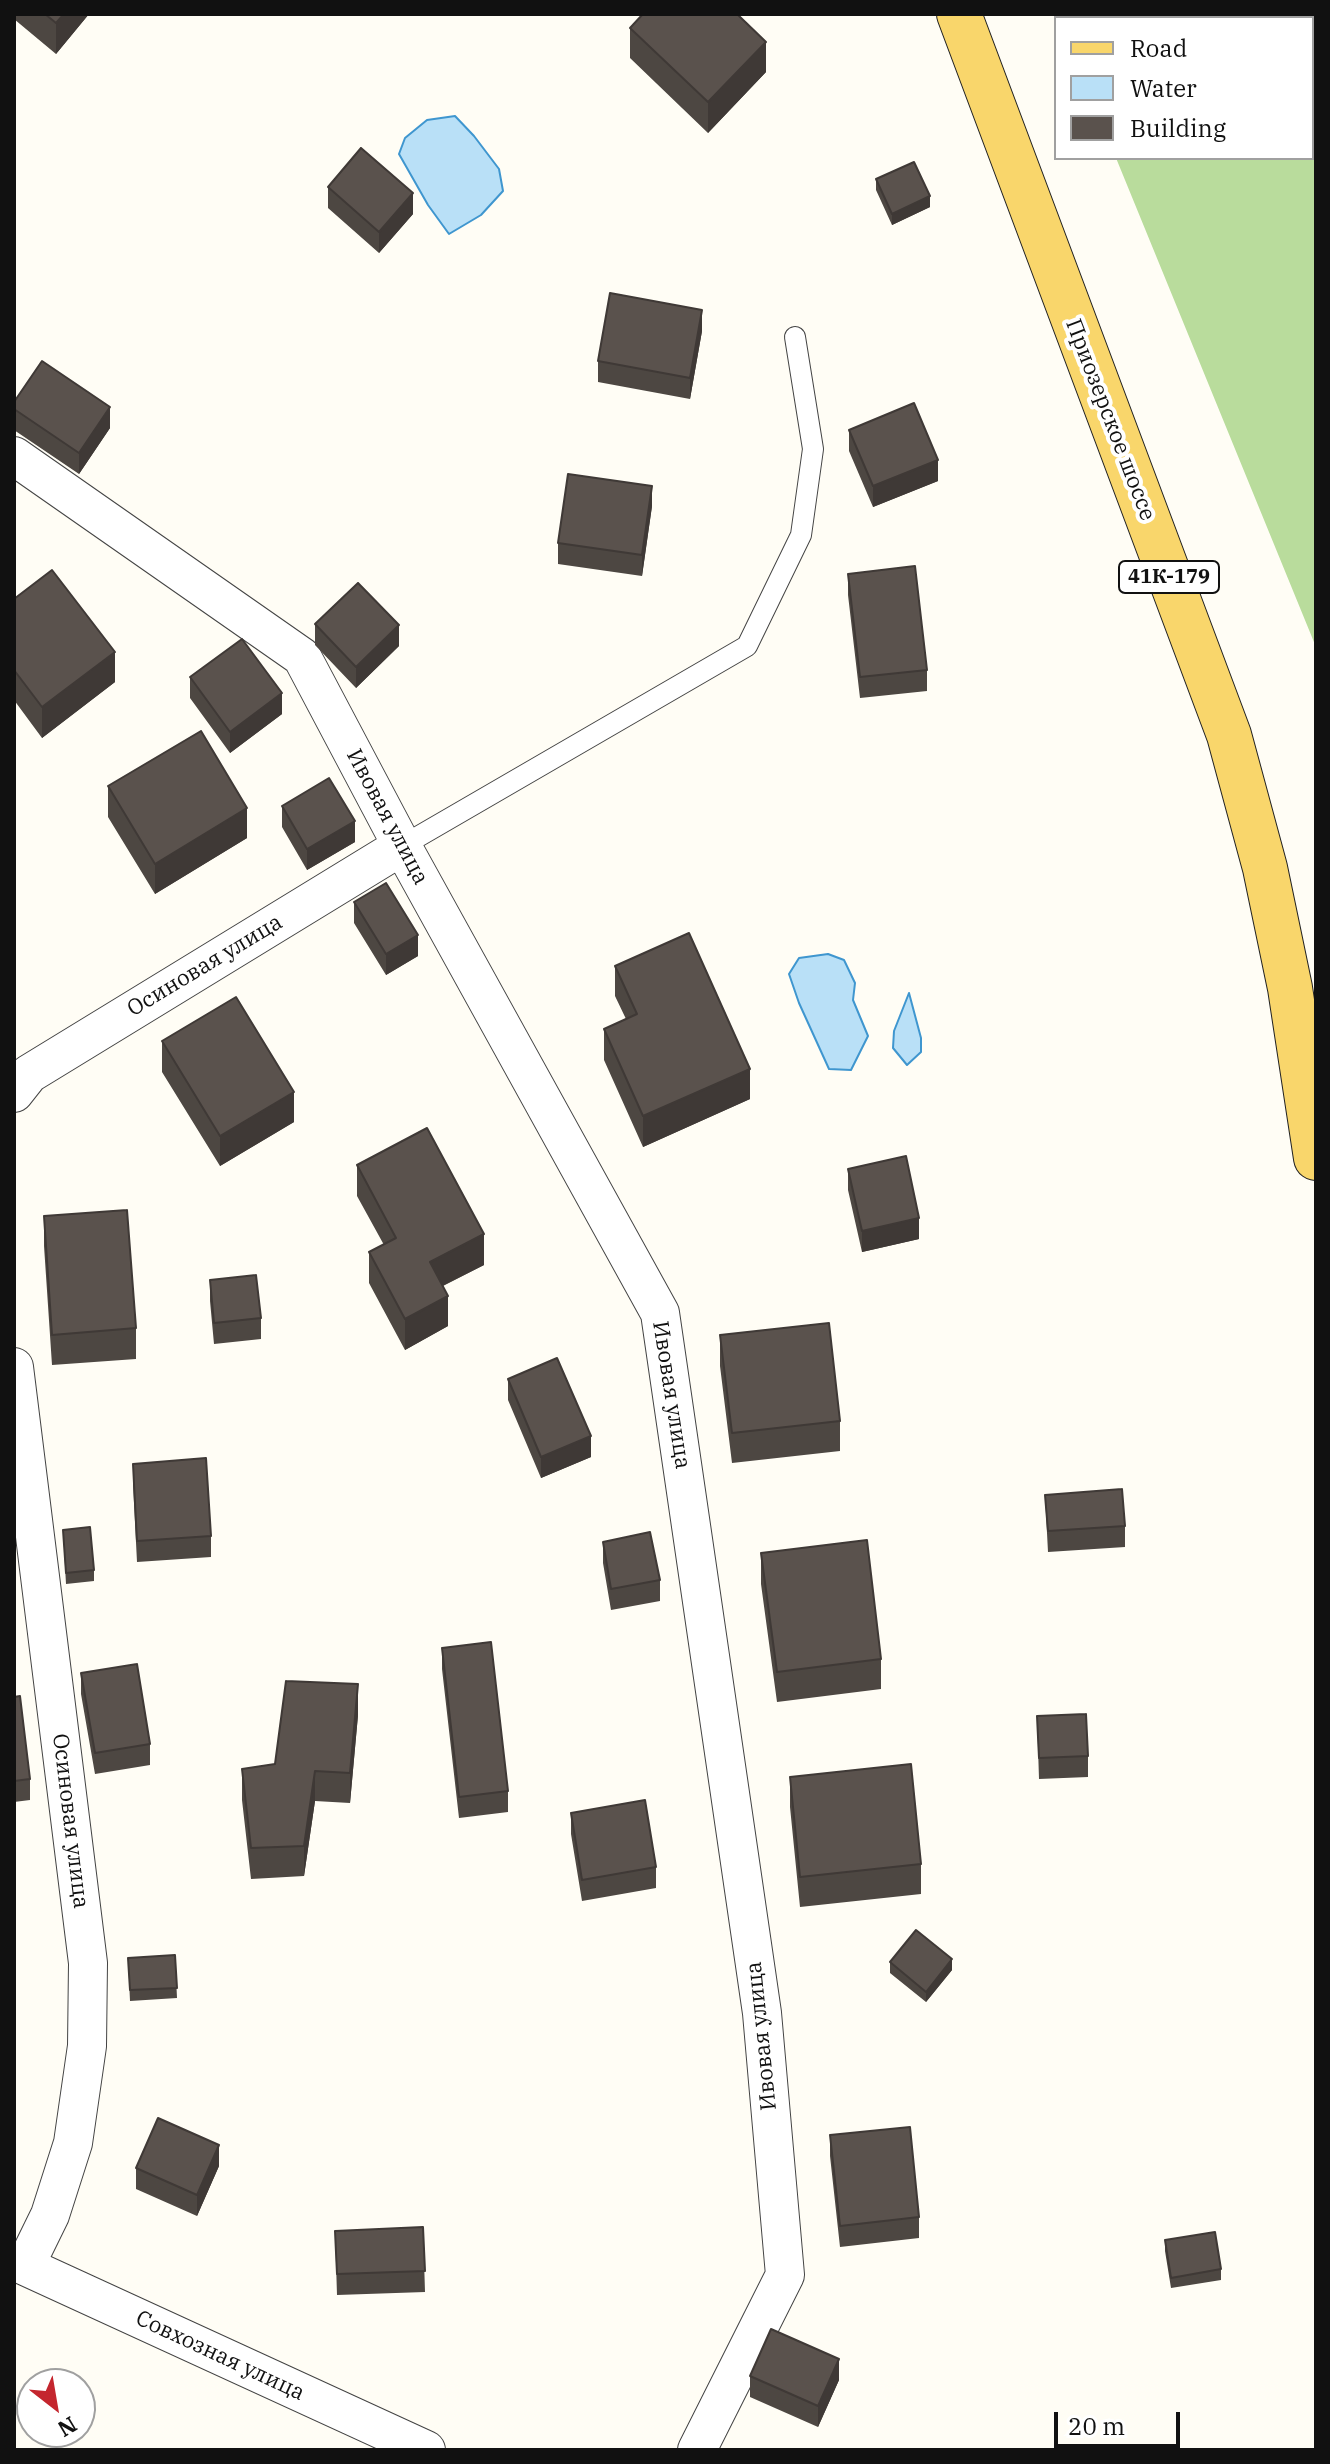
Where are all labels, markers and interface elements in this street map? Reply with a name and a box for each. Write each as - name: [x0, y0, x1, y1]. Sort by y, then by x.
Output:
- legend: [1054, 16, 1314, 160]
- text: Road: [1130, 32, 1187, 64]
- text: Water: [1130, 72, 1197, 104]
- text: Building: [1130, 112, 1226, 144]
- street label: Приозерское шоссе: [1059, 316, 1161, 524]
- road number: 41К-179: [1119, 561, 1219, 593]
- street label: Ивовая улица: [340, 745, 434, 889]
- street label: Осиновая улица: [123, 909, 287, 1023]
- street label: Ивовая улица: [646, 1319, 696, 1471]
- street label: Осиновая улица: [46, 1732, 94, 1910]
- street label: Ивовая улица: [741, 1960, 783, 2112]
- street label: Совхозная улица: [131, 2305, 309, 2407]
- north arrow: [16, 2368, 96, 2448]
- scale bar: [1058, 2396, 1184, 2446]
- text: N: [53, 2410, 83, 2444]
- text: 20 m: [1068, 2410, 1125, 2442]

